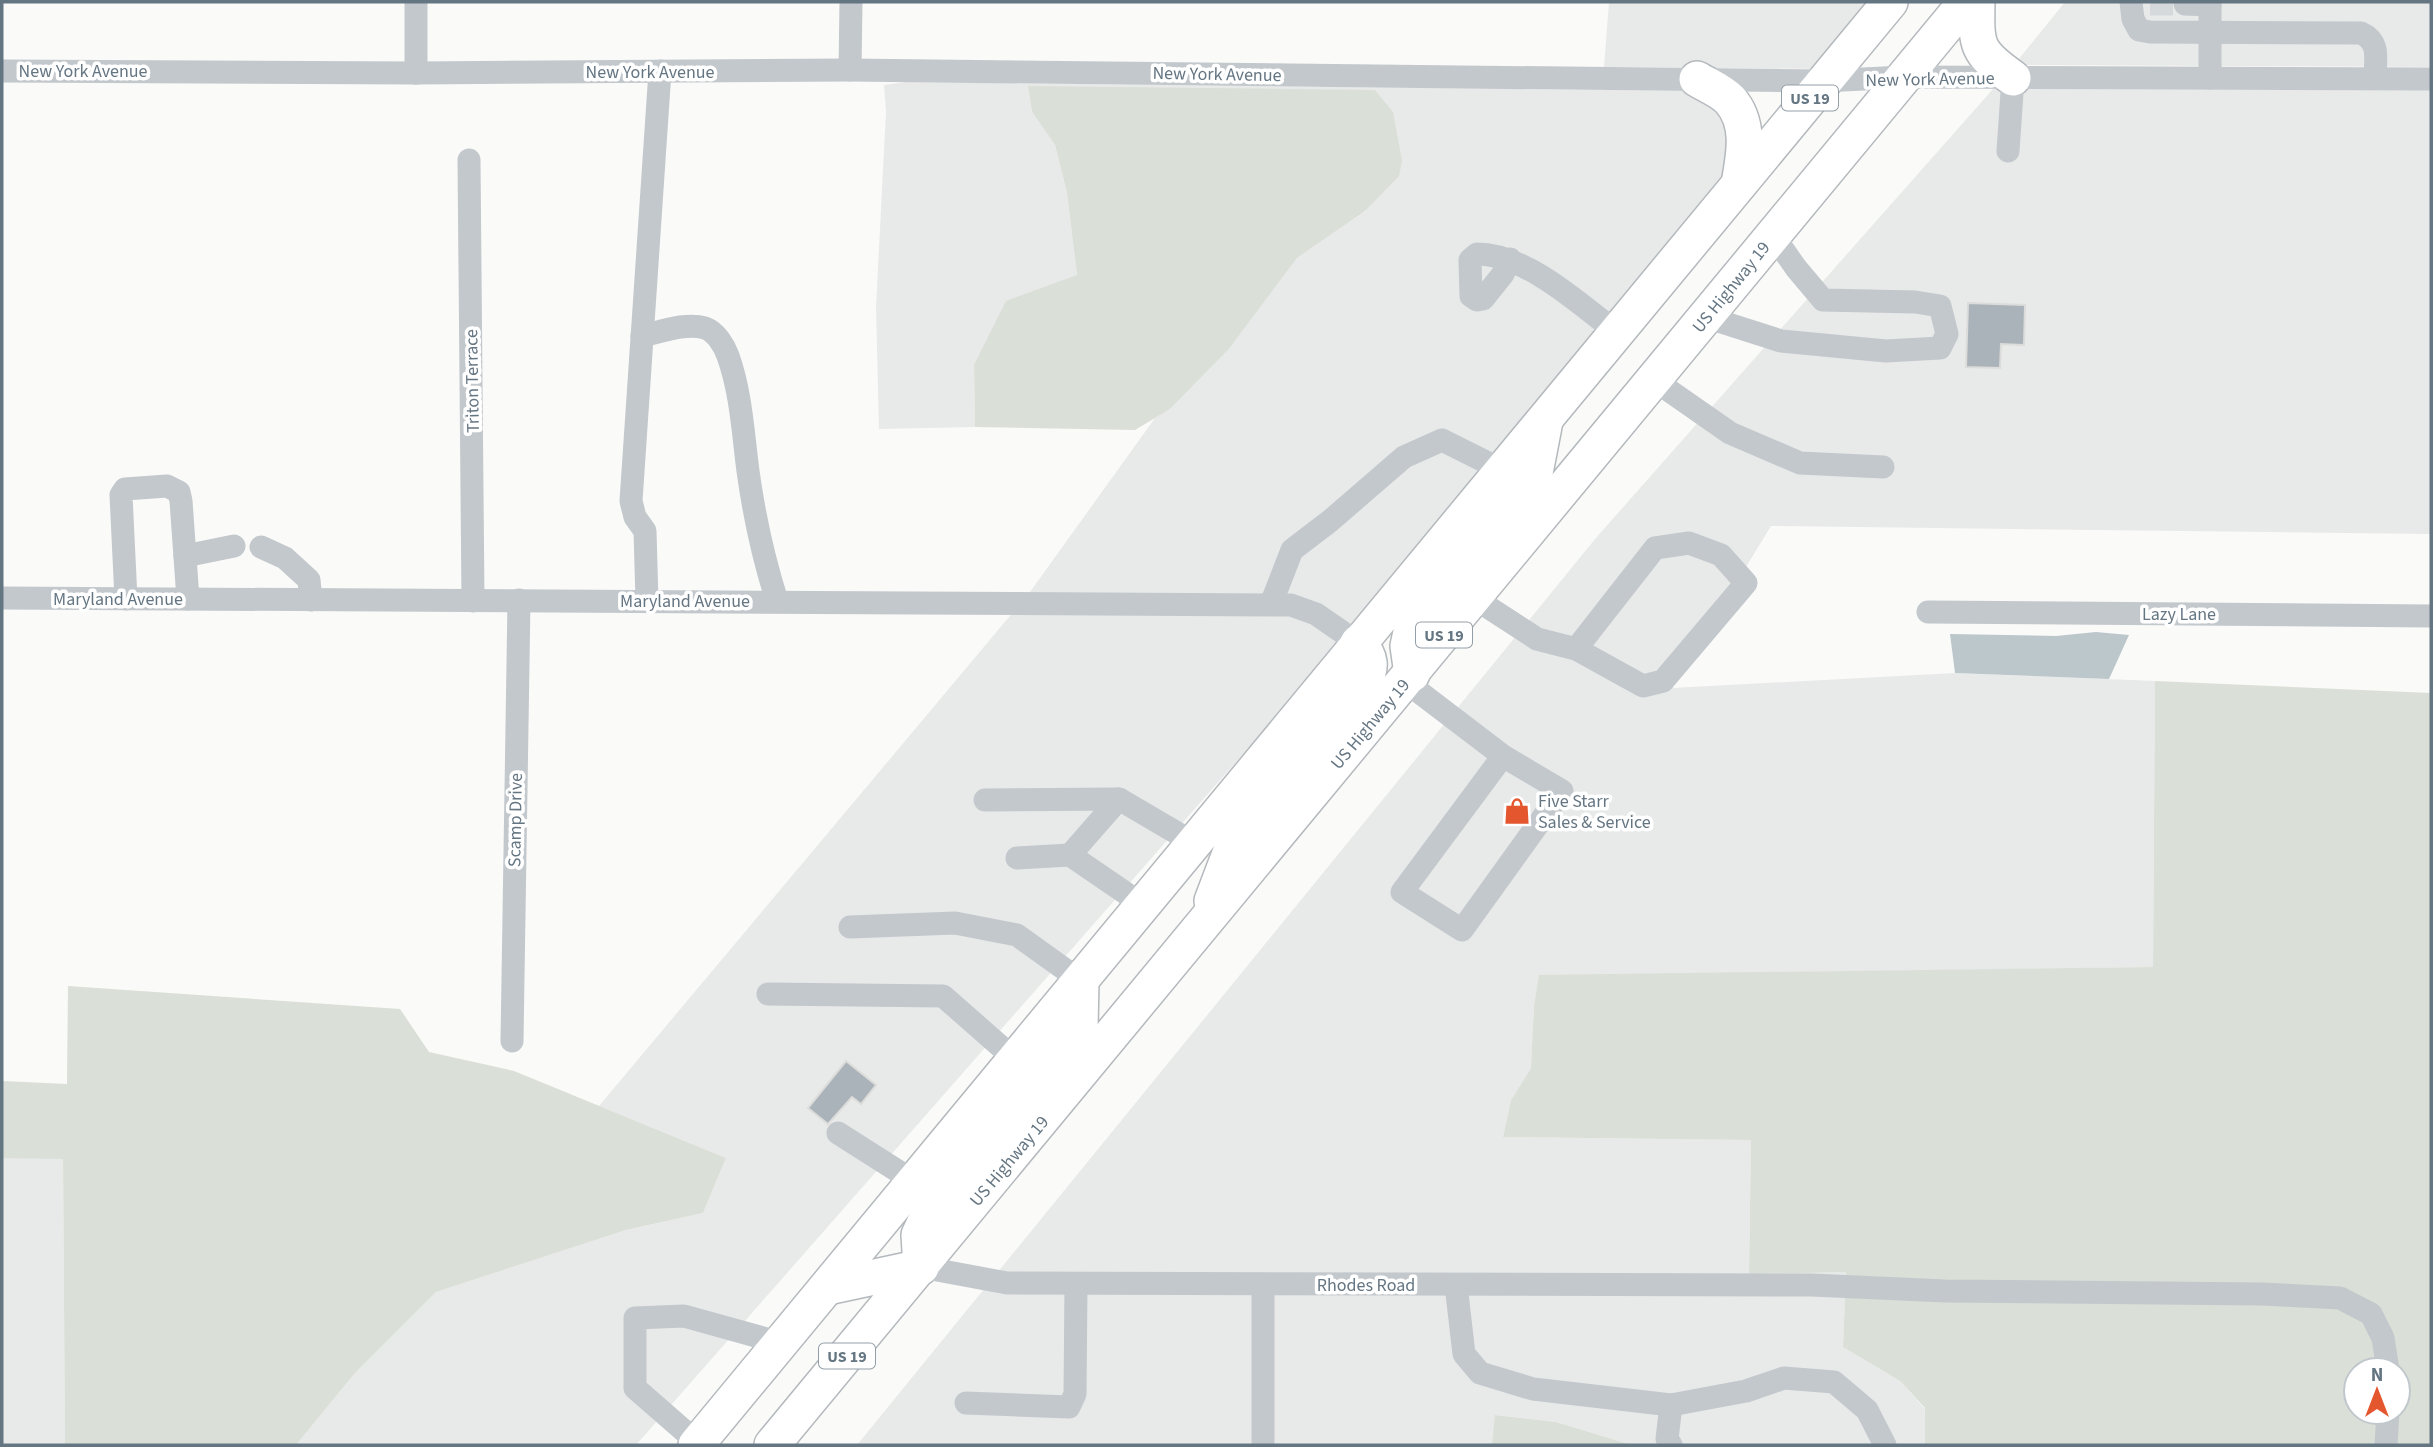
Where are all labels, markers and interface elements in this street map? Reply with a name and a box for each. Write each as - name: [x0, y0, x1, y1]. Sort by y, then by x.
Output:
- street label: New York Avenue: [18, 59, 148, 84]
- street label: New York Avenue: [585, 60, 715, 85]
- street label: New York Avenue: [1152, 61, 1282, 88]
- street label: New York Avenue: [1865, 66, 1995, 93]
- road number: US 19: [1782, 86, 1838, 110]
- street label: US Highway 19: [1687, 236, 1776, 338]
- street label: Triton Terrace: [459, 329, 486, 433]
- street label: Maryland Avenue: [53, 587, 183, 612]
- street label: Maryland Avenue: [620, 589, 750, 614]
- street label: Lazy Lane: [2142, 602, 2216, 627]
- road number: US 19: [1416, 622, 1472, 648]
- street label: US Highway 19: [1325, 674, 1416, 775]
- street label: Scamp Drive: [502, 773, 529, 867]
- place label: Five Starr Sales & Service: [1538, 789, 1651, 835]
- shop icon: Five Starr Sales & Service: [1502, 796, 1532, 826]
- street label: US Highway 19: [964, 1111, 1055, 1212]
- street label: Rhodes Road: [1317, 1273, 1415, 1298]
- road number: US 19: [819, 1344, 875, 1368]
- north arrow: [2342, 1356, 2412, 1426]
- text: N: [2371, 1362, 2383, 1389]

